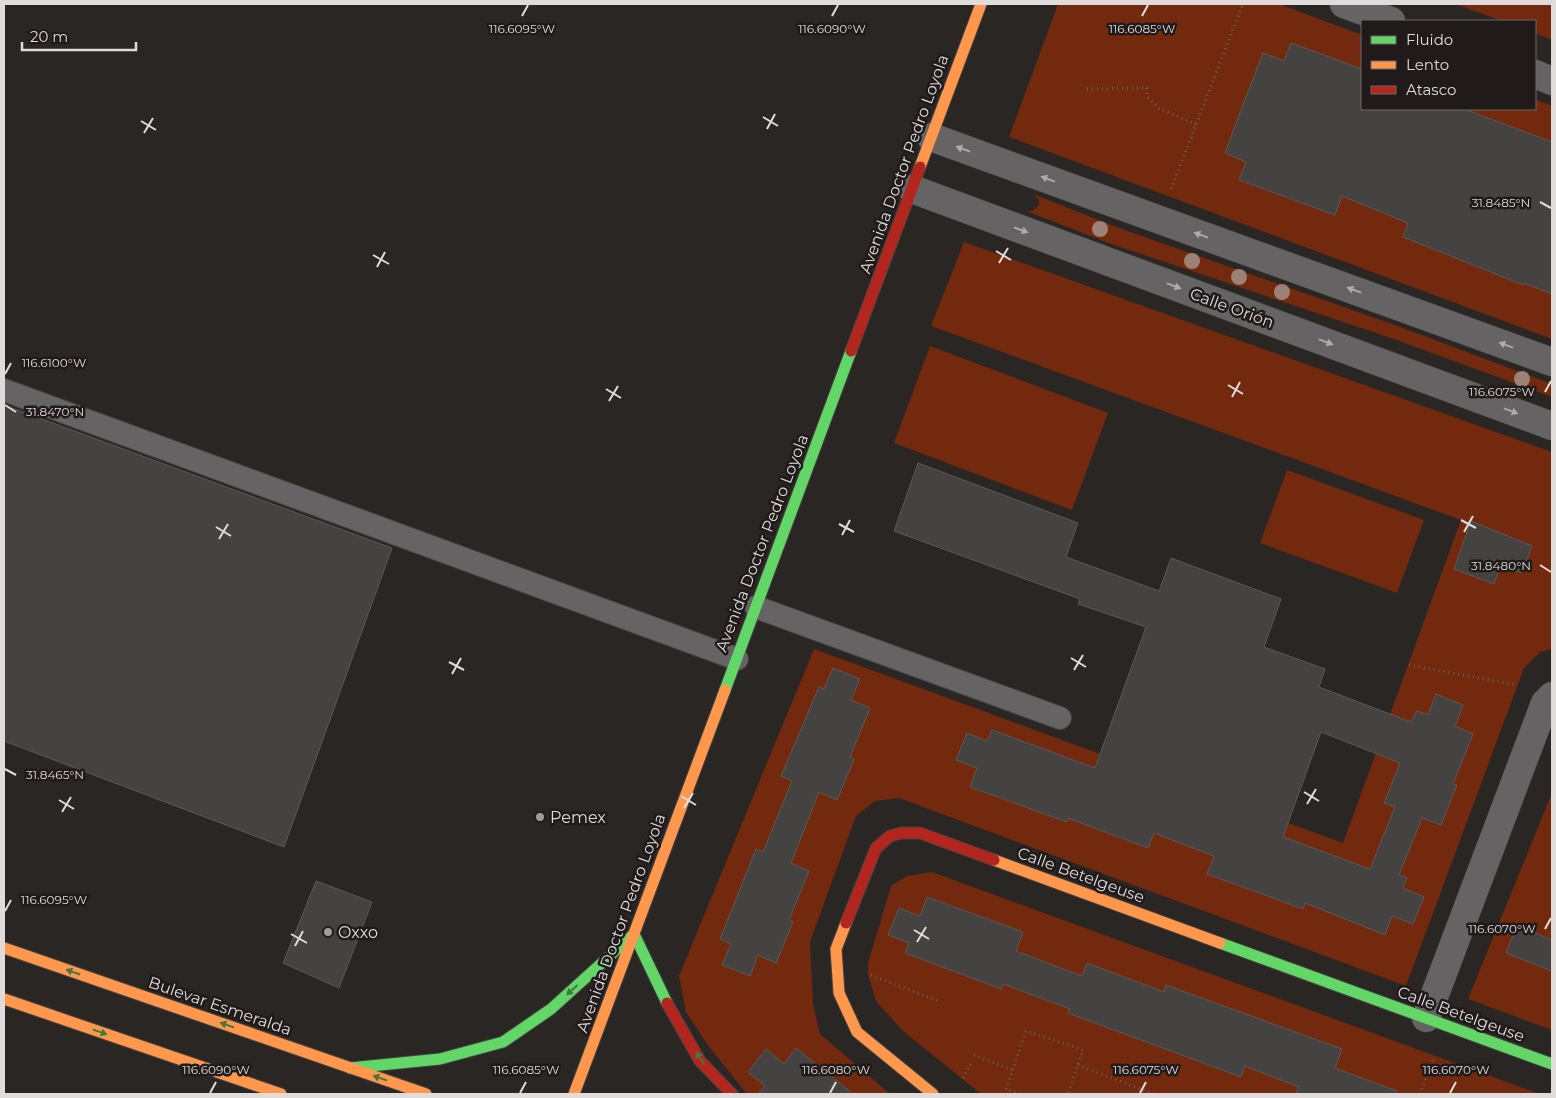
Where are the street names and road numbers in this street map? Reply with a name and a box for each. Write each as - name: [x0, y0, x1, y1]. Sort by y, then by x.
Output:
- street label: Avenida Doctor Pedro Loyola: [855, 52, 953, 276]
- street label: Calle Orión: [1187, 284, 1277, 332]
- street label: Avenida Doctor Pedro Loyola: [712, 432, 812, 654]
- street label: Avenida Doctor Pedro Loyola: [572, 811, 670, 1035]
- street label: Calle Betelgeuse: [1015, 843, 1147, 907]
- street label: Bulevar Esmeralda: [146, 973, 294, 1039]
- street label: Calle Betelgeuse: [1395, 982, 1527, 1046]

